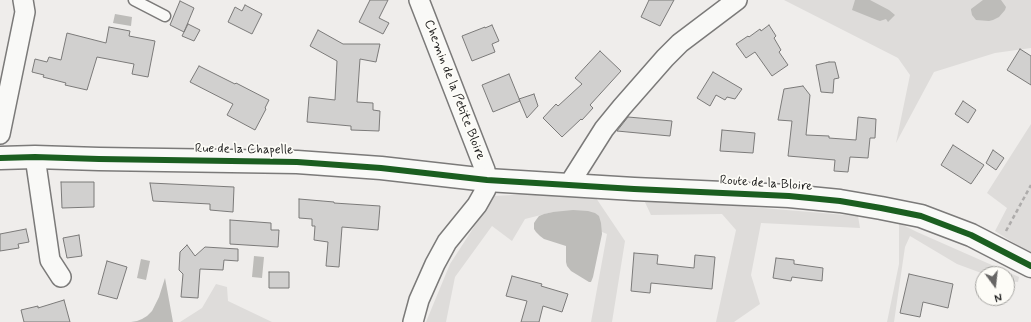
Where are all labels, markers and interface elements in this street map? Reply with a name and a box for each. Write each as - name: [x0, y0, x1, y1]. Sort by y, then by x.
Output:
- street label: Chemin de la Petite Bloire: [420, 18, 488, 162]
- street label: Rue de la Chapelle: [195, 141, 293, 159]
- street label: Route de la Bloire: [719, 173, 813, 195]
- north arrow: [975, 266, 1015, 306]
- text: N: [993, 289, 1003, 304]

